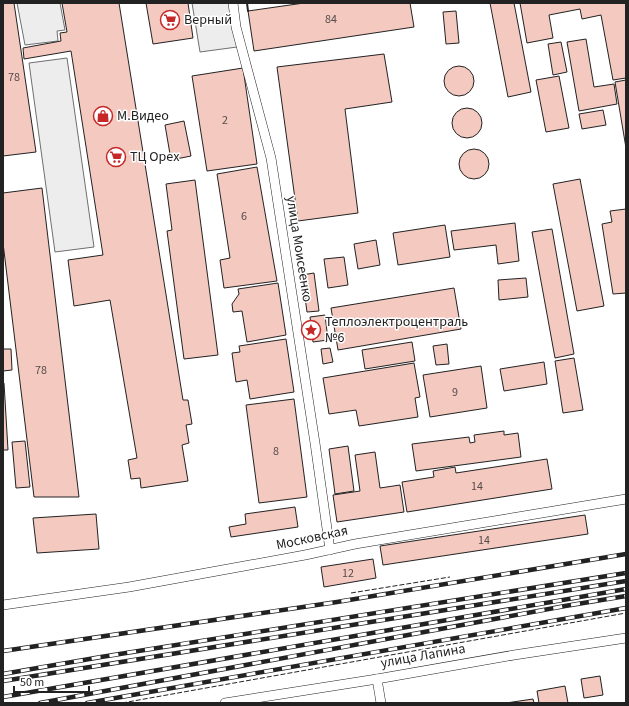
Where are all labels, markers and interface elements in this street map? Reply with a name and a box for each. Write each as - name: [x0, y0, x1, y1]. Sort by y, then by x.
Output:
- supermarket icon: Верный: [159, 9, 181, 31]
- place label: Верный: [184, 10, 232, 30]
- house number: 84: [325, 11, 337, 28]
- house number: 78: [8, 69, 20, 86]
- shop icon: М.Видео: [92, 105, 114, 127]
- place label: М.Видео: [117, 106, 169, 126]
- house number: 2: [222, 112, 228, 129]
- supermarket icon: ТЦ Орех: [105, 146, 127, 168]
- place label: ТЦ Орех: [130, 147, 180, 167]
- street label: улица Моисеенко: [281, 194, 317, 304]
- house number: 6: [241, 208, 247, 225]
- place label: Теплоэлектроцентраль №6: [325, 312, 468, 348]
- place icon: Теплоэлектроцентраль №6: [300, 319, 322, 341]
- house number: 78: [35, 362, 47, 379]
- house number: 9: [452, 384, 458, 401]
- house number: 8: [273, 443, 279, 460]
- house number: 14: [471, 478, 483, 495]
- street label: Московская: [274, 521, 350, 555]
- house number: 14: [478, 532, 490, 549]
- house number: 12: [342, 565, 354, 582]
- street label: улица Лапина: [379, 639, 467, 673]
- scale bar: [14, 668, 89, 694]
- text: 50 m: [20, 674, 44, 691]

